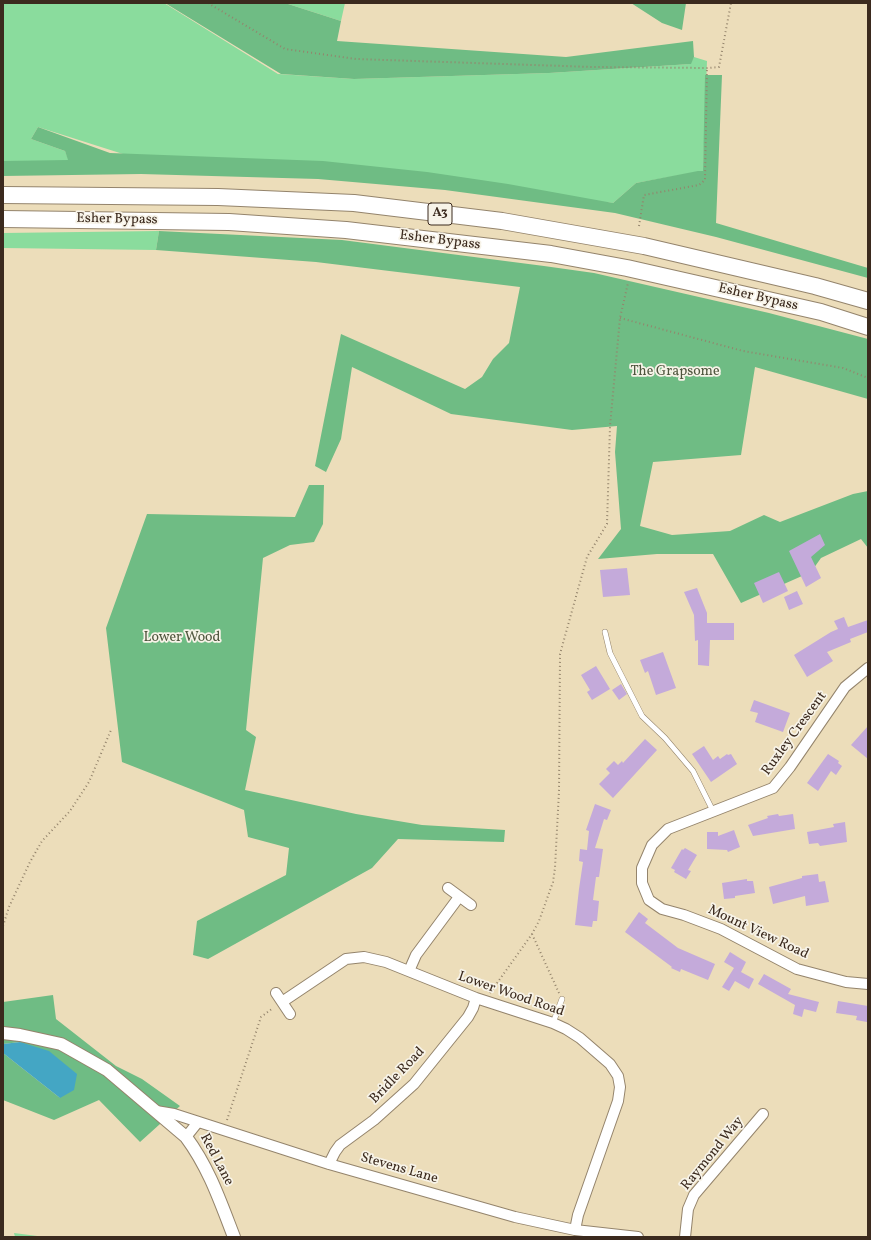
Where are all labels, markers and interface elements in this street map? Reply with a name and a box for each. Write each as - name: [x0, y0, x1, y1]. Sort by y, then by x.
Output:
- road number: A3: [428, 203, 452, 225]
- street label: Esher Bypass: [76, 211, 158, 229]
- street label: Esher Bypass: [399, 228, 481, 254]
- street label: Esher Bypass: [716, 281, 800, 315]
- park label: The Grapsome: [630, 364, 720, 380]
- park label: Lower Wood: [144, 630, 220, 646]
- street label: Ruxley Crescent: [759, 689, 831, 779]
- street label: Mount View Road: [705, 902, 811, 964]
- street label: Lower Wood Road: [456, 969, 566, 1021]
- street label: Bridle Road: [367, 1044, 429, 1108]
- street label: Raymond Way: [678, 1114, 748, 1194]
- street label: Red Lane: [195, 1131, 237, 1189]
- street label: Stevens Lane: [358, 1150, 440, 1188]

